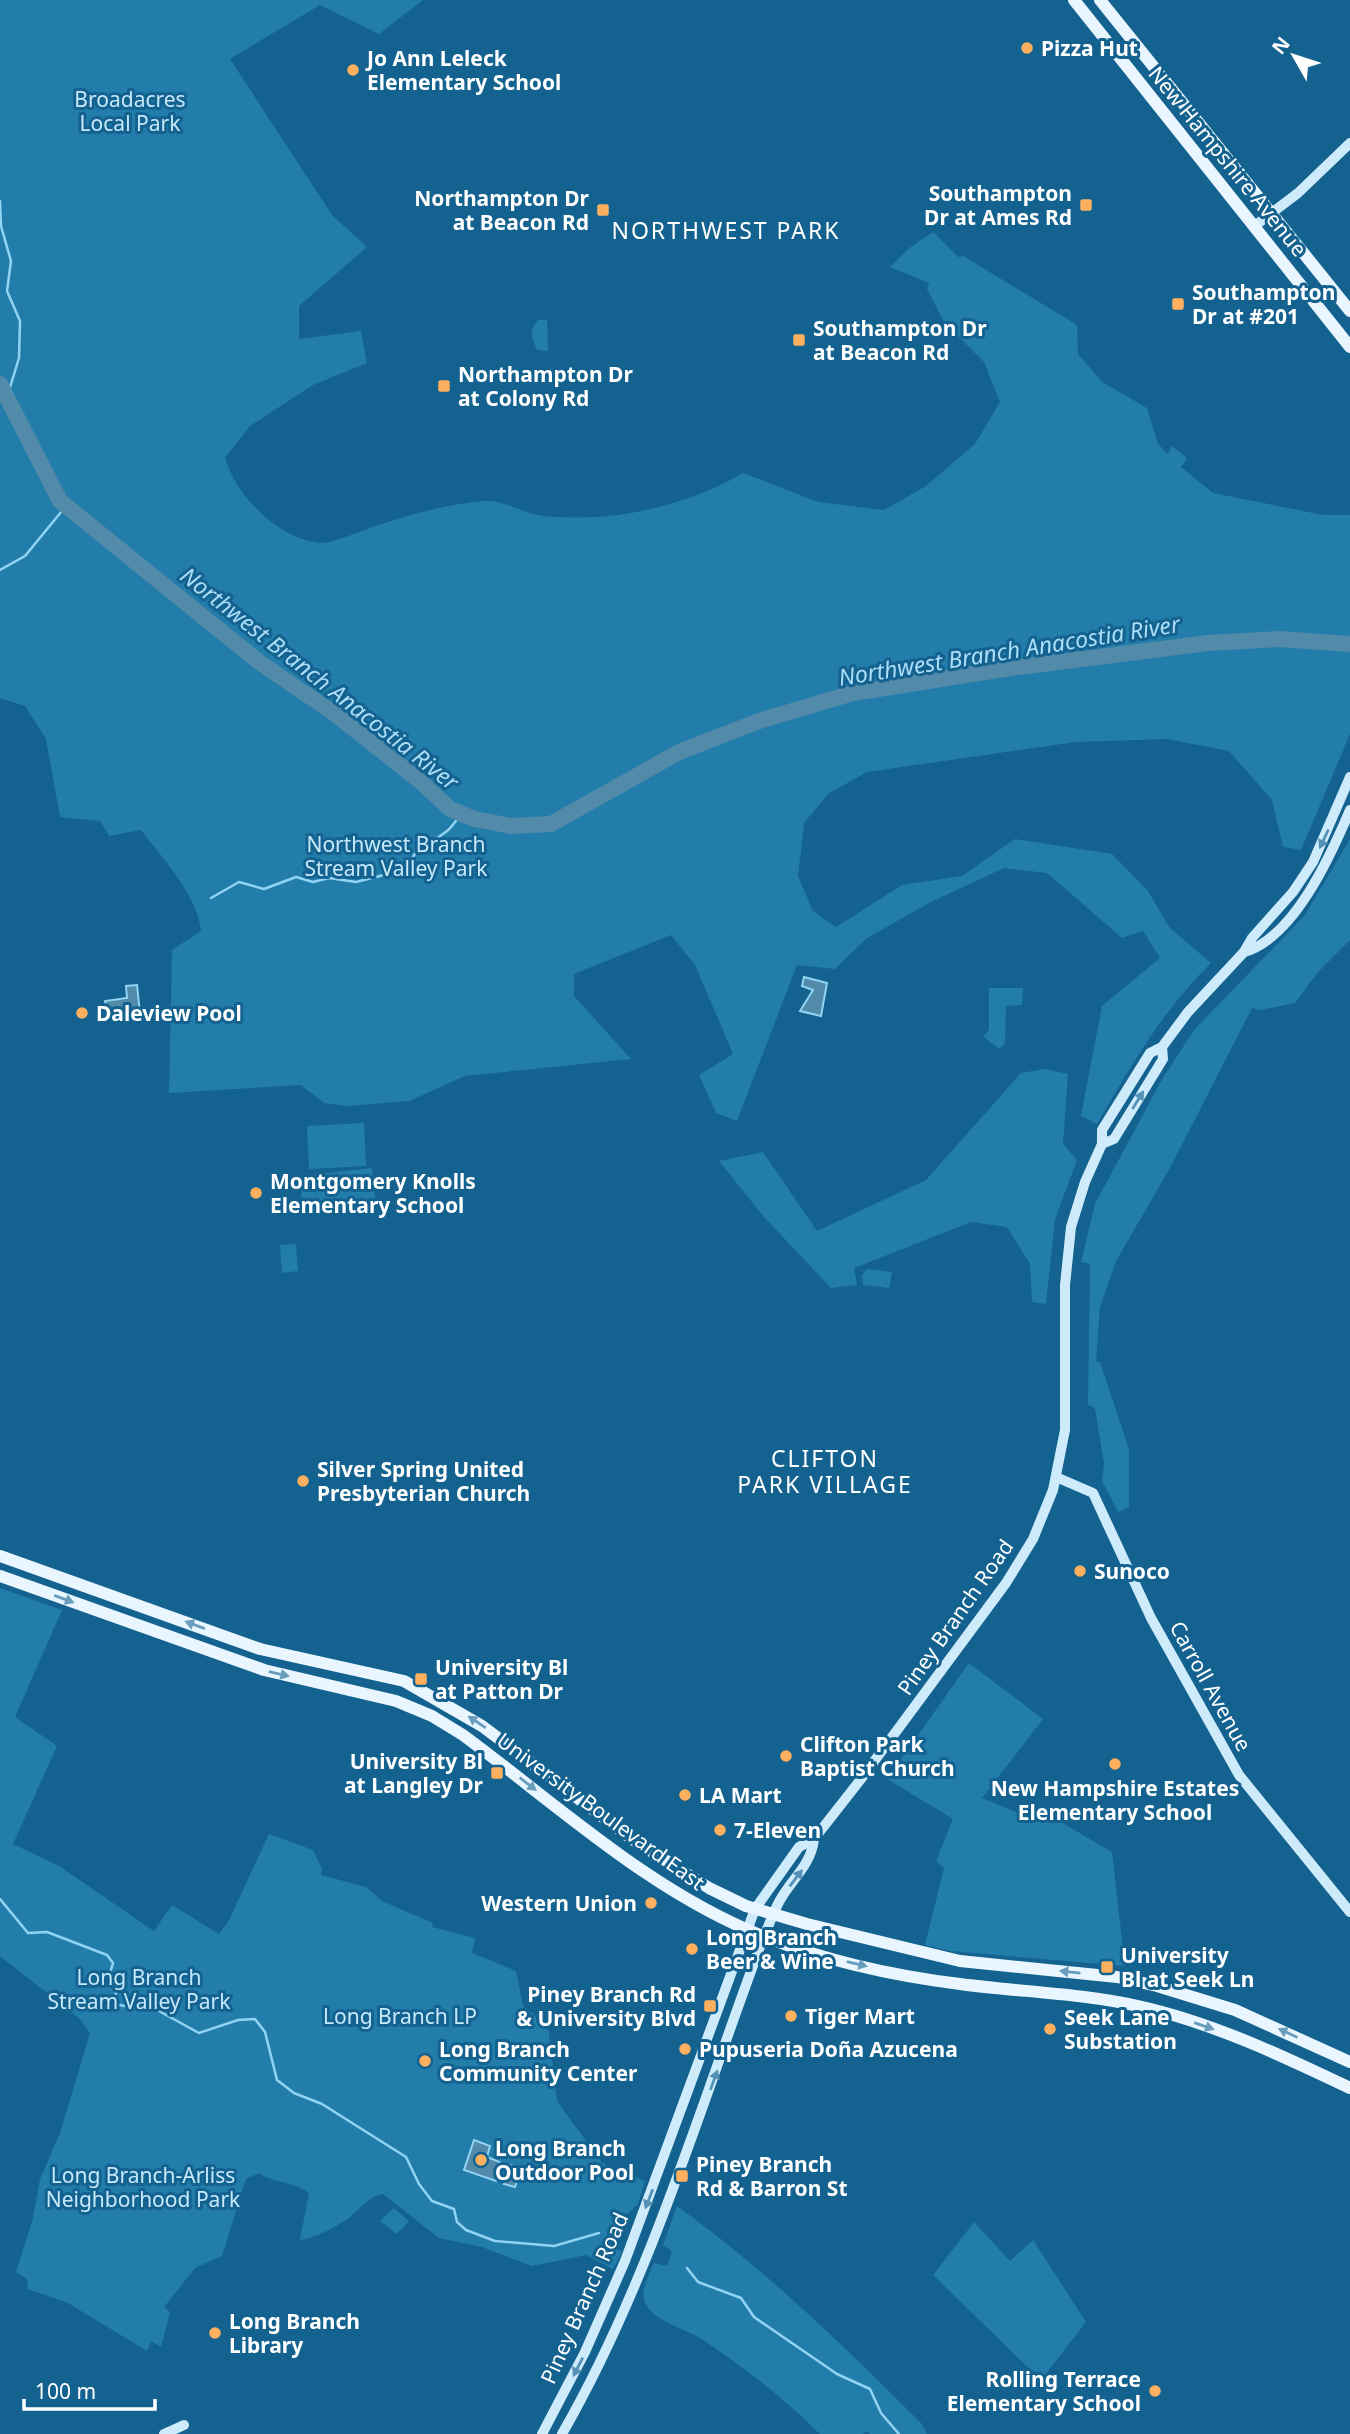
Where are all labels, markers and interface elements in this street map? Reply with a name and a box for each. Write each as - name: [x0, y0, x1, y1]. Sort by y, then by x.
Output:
- north arrow: [1259, 21, 1329, 91]
- text: N: [1266, 31, 1296, 59]
- place label: Pizza Hut: [1041, 34, 1138, 62]
- marker: Pizza Hut: [1019, 40, 1035, 56]
- place label: Jo Ann Leleck Elementary School: [365, 44, 561, 96]
- street label: New Hampshire Avenue: [1143, 60, 1313, 262]
- marker: Jo Ann Leleck Elementary School: [345, 62, 361, 78]
- park label: Broadacres Local Park: [74, 85, 186, 137]
- place label: Southampton Dr at Ames Rd: [924, 179, 1072, 231]
- place label: Northampton Dr at Beacon Rd: [414, 184, 590, 236]
- marker: Southampton Dr at Ames Rd: [1078, 197, 1094, 213]
- marker: Northampton Dr at Beacon Rd: [595, 202, 611, 218]
- district label: NORTHWEST PARK: [611, 214, 841, 246]
- place label: Southampton Dr at #201: [1192, 278, 1335, 330]
- marker: Southampton Dr at #201: [1170, 296, 1186, 312]
- place label: Southampton Dr at Beacon Rd: [813, 314, 987, 366]
- marker: Southampton Dr at Beacon Rd: [791, 332, 807, 348]
- place label: Northampton Dr at Colony Rd: [458, 360, 633, 412]
- marker: Northampton Dr at Colony Rd: [436, 378, 452, 394]
- water label: Northwest Branch Anacostia River: [174, 559, 467, 797]
- water label: Northwest Branch Anacostia River: [836, 607, 1183, 693]
- one-way arrow: [1318, 829, 1329, 850]
- park label: Northwest Branch Stream Valley Park: [305, 830, 488, 882]
- place label: Daleview Pool: [96, 999, 242, 1027]
- marker: Daleview Pool: [74, 1005, 90, 1021]
- one-way arrow: [1132, 1090, 1145, 1109]
- place label: Montgomery Knolls Elementary School: [270, 1167, 476, 1219]
- marker: Montgomery Knolls Elementary School: [248, 1185, 264, 1201]
- district label: CLIFTON PARK VILLAGE: [737, 1442, 913, 1500]
- place label: Silver Spring United Presbyterian Church: [317, 1455, 530, 1507]
- marker: Silver Spring United Presbyterian Church: [295, 1473, 311, 1489]
- street label: Piney Branch Road: [891, 1533, 1019, 1701]
- place label: Sunoco: [1094, 1557, 1170, 1585]
- marker: Sunoco: [1072, 1563, 1088, 1579]
- one-way arrow: [54, 1594, 75, 1605]
- street label: Carroll Avenue: [1164, 1616, 1258, 1756]
- one-way arrow: [185, 1619, 206, 1630]
- place label: University Bl at Patton Dr: [435, 1653, 568, 1705]
- one-way arrow: [268, 1668, 290, 1679]
- marker: University Bl at Patton Dr: [413, 1671, 429, 1687]
- one-way arrow: [468, 1715, 486, 1729]
- street label: University Boulevard East: [491, 1726, 711, 1896]
- place label: Clifton Park Baptist Church: [800, 1730, 955, 1782]
- place label: University Bl at Langley Dr: [344, 1747, 484, 1799]
- marker: Clifton Park Baptist Church: [778, 1748, 794, 1764]
- marker: New Hampshire Estates Elementary School: [1107, 1756, 1123, 1772]
- marker: University Bl at Langley Dr: [489, 1765, 505, 1781]
- place label: New Hampshire Estates Elementary School: [991, 1774, 1239, 1826]
- one-way arrow: [518, 1776, 536, 1791]
- place label: LA Mart: [699, 1781, 782, 1809]
- marker: LA Mart: [677, 1787, 693, 1803]
- place label: 7-Eleven: [734, 1816, 821, 1844]
- marker: 7-Eleven: [712, 1822, 728, 1838]
- one-way arrow: [789, 1869, 804, 1887]
- place label: Western Union: [481, 1889, 637, 1917]
- marker: Western Union: [643, 1895, 659, 1911]
- place label: Long Branch Beer & Wine: [706, 1923, 837, 1975]
- marker: Long Branch Beer & Wine: [684, 1941, 700, 1957]
- place label: University Bl at Seek Ln: [1121, 1941, 1254, 1993]
- one-way arrow: [846, 1959, 868, 1970]
- marker: University Bl at Seek Ln: [1099, 1959, 1115, 1975]
- park label: Long Branch Stream Valley Park: [48, 1963, 231, 2015]
- one-way arrow: [1059, 1966, 1081, 1977]
- place label: Piney Branch Rd & University Blvd: [516, 1980, 696, 2032]
- marker: Piney Branch Rd & University Blvd: [702, 1998, 718, 2014]
- park label: Long Branch LP: [323, 2002, 477, 2030]
- place label: Tiger Mart: [805, 2002, 915, 2030]
- place label: Seek Lane Substation: [1064, 2003, 1177, 2055]
- marker: Tiger Mart: [783, 2008, 799, 2024]
- marker: Seek Lane Substation: [1042, 2021, 1058, 2037]
- one-way arrow: [1194, 2021, 1215, 2032]
- one-way arrow: [1278, 2027, 1298, 2039]
- place label: Long Branch Community Center: [439, 2035, 638, 2087]
- place label: Pupuseria Doña Azucena: [699, 2035, 958, 2063]
- marker: Pupuseria Doña Azucena: [677, 2041, 693, 2057]
- marker: Long Branch Community Center: [417, 2053, 433, 2069]
- one-way arrow: [708, 2070, 719, 2091]
- place label: Long Branch Outdoor Pool: [495, 2134, 634, 2186]
- place label: Piney Branch Rd & Barron St: [696, 2150, 848, 2202]
- marker: Long Branch Outdoor Pool: [473, 2152, 489, 2168]
- park label: Long Branch-Arliss Neighborhood Park: [46, 2161, 241, 2213]
- marker: Piney Branch Rd & Barron St: [674, 2168, 690, 2184]
- one-way arrow: [643, 2188, 654, 2209]
- street label: Piney Branch Road: [534, 2208, 634, 2388]
- place label: Long Branch Library: [229, 2307, 360, 2359]
- marker: Long Branch Library: [207, 2325, 223, 2341]
- one-way arrow: [572, 2357, 583, 2377]
- place label: Rolling Terrace Elementary School: [947, 2365, 1141, 2417]
- scale bar: [24, 2368, 156, 2412]
- text: 100 m: [35, 2377, 96, 2405]
- marker: Rolling Terrace Elementary School: [1147, 2383, 1163, 2399]

